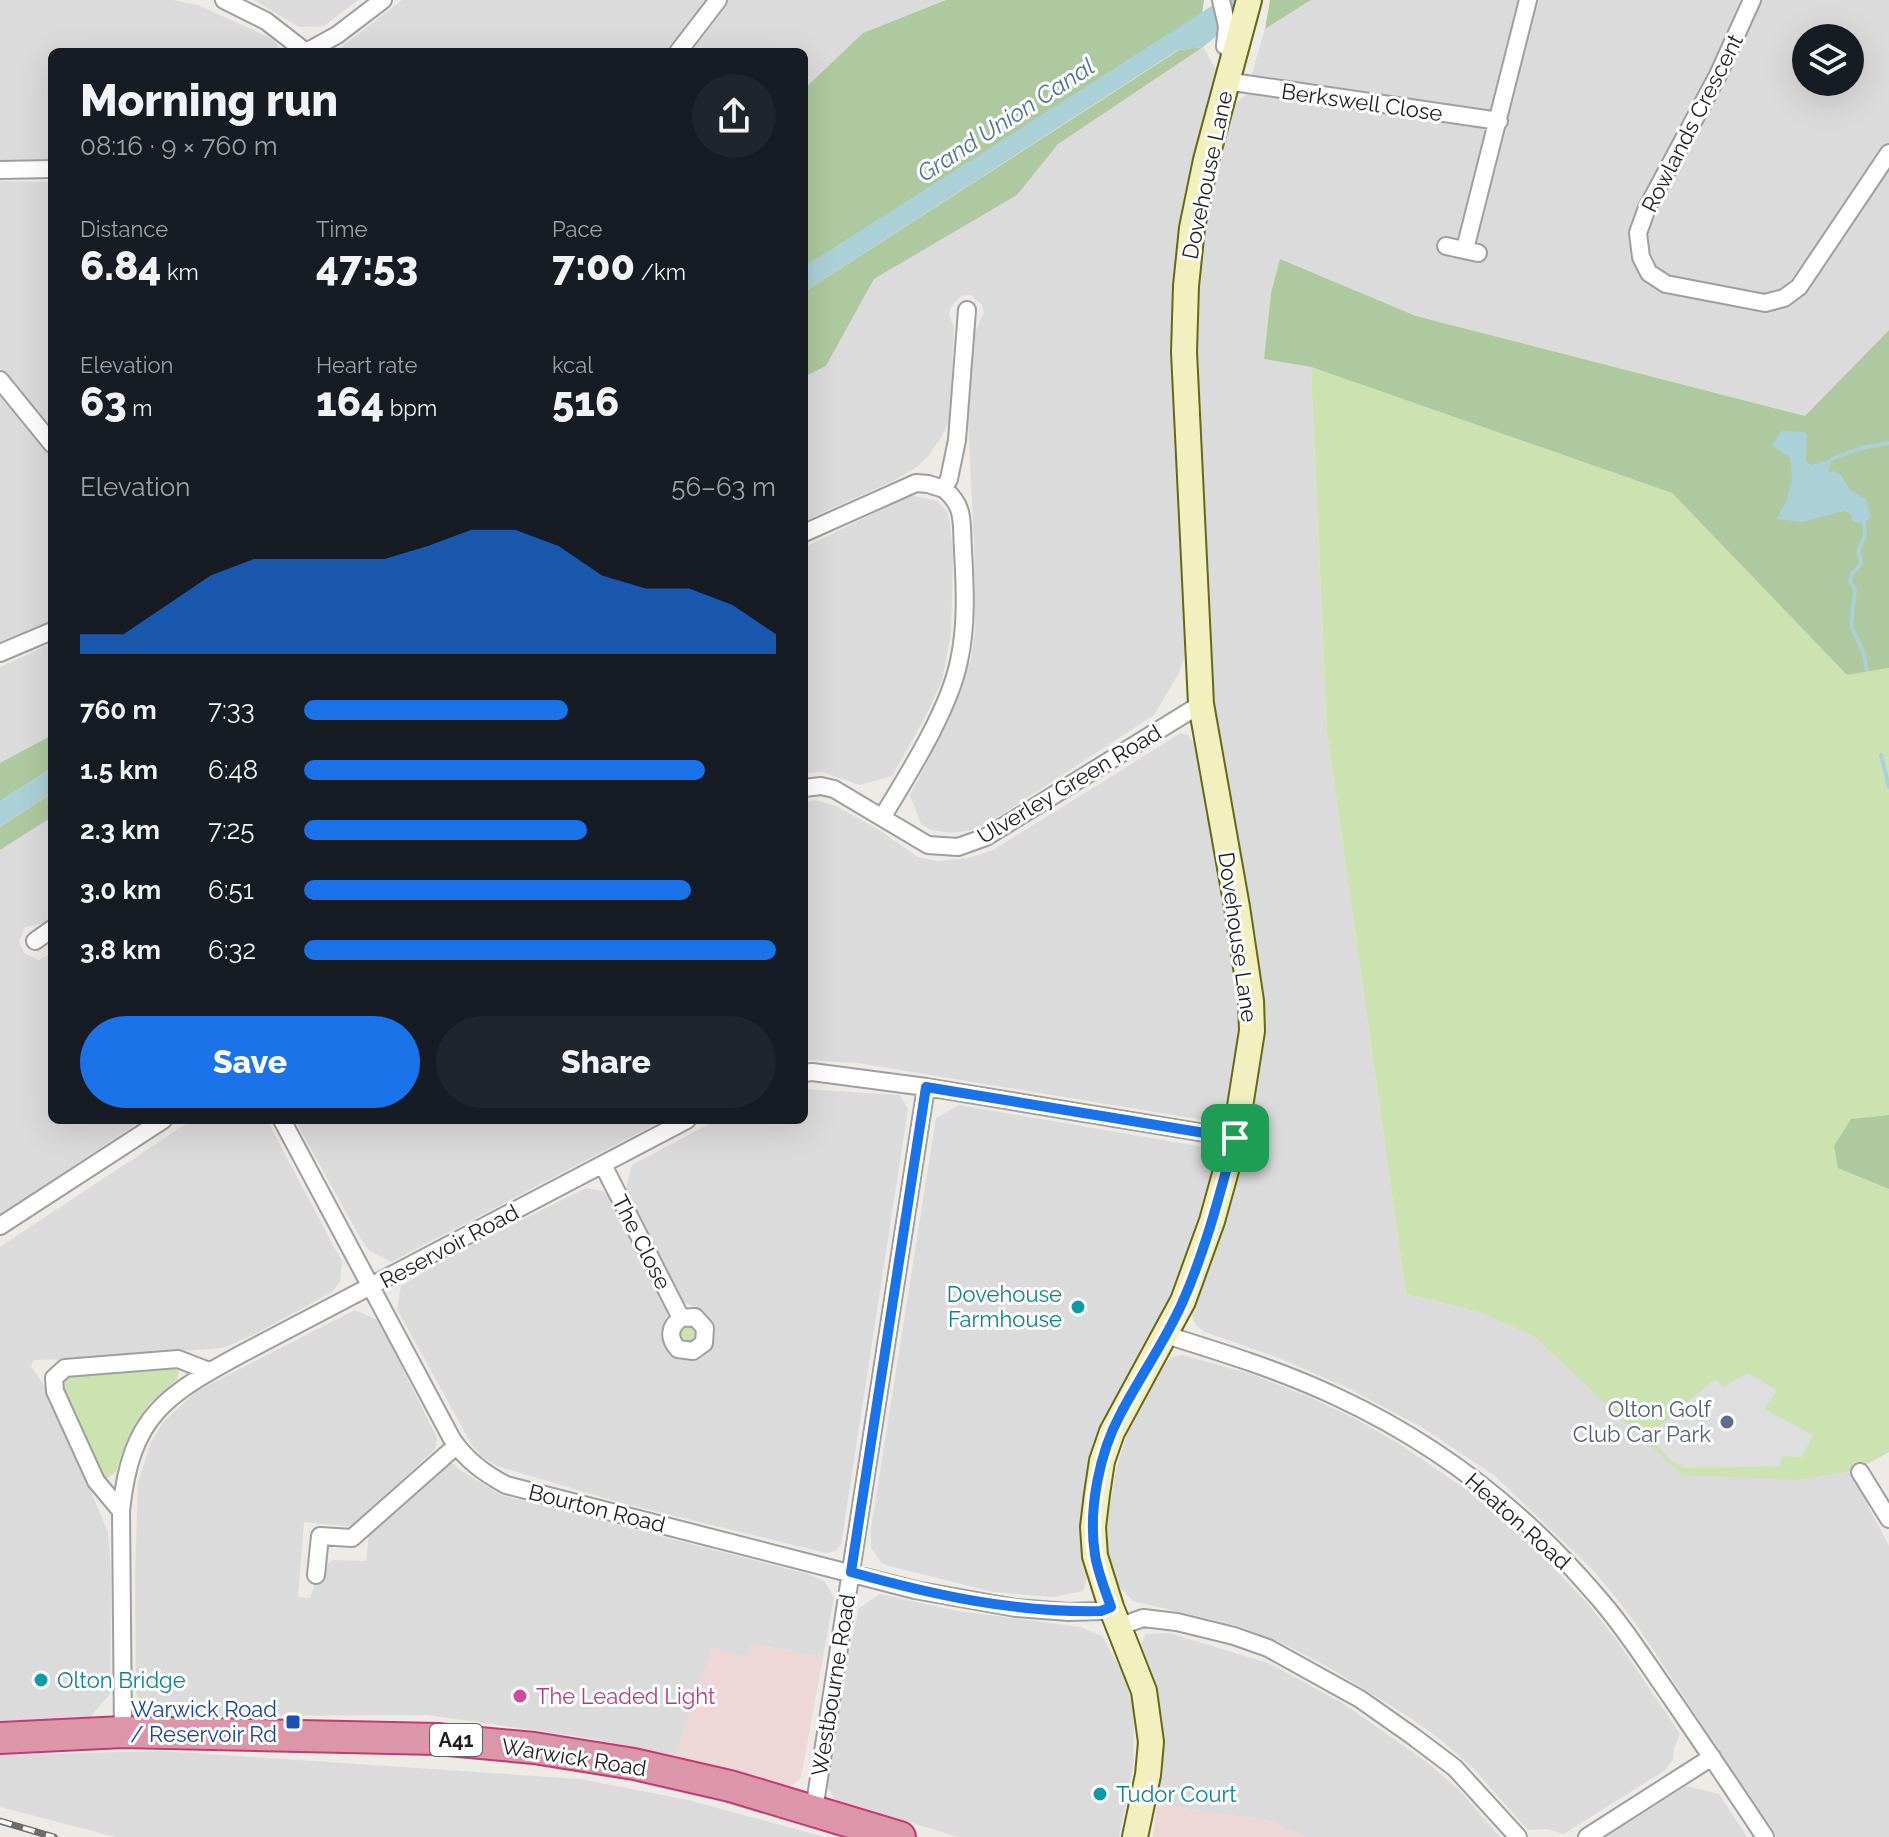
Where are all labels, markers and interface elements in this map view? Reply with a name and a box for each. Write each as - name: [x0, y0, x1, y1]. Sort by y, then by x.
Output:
- map controls: [1792, 24, 1864, 96]
- button: layers: [1792, 24, 1864, 96]
- street label: Rowlands Crescent: [1636, 29, 1748, 216]
- water label: Grand Union Canal: [912, 51, 1100, 188]
- button: share: [692, 74, 776, 158]
- text: Morning run: [80, 75, 338, 126]
- street label: Berkswell Close: [1280, 78, 1444, 126]
- street label: Dovehouse Lane: [1176, 88, 1238, 262]
- text: 08:16 · 9 × 760 m: [80, 131, 278, 161]
- text: Distance: [80, 216, 168, 242]
- text: Time: [316, 216, 367, 242]
- text: Pace: [552, 216, 602, 242]
- text: 6.84: [80, 242, 161, 289]
- text: 47:53: [316, 242, 418, 289]
- text: 7:00: [552, 242, 635, 289]
- text: km: [161, 259, 199, 285]
- text: /km: [635, 259, 686, 285]
- text: Elevation: [80, 352, 173, 378]
- text: Heart rate: [316, 352, 417, 378]
- text: kcal: [552, 352, 593, 378]
- text: 63: [80, 378, 127, 425]
- text: 164: [316, 378, 384, 425]
- text: 516: [552, 378, 619, 425]
- text: m: [127, 395, 153, 421]
- text: bpm: [384, 395, 437, 421]
- text: Elevation: [80, 472, 190, 502]
- text: 56–63 m: [671, 472, 776, 502]
- text: 760 m: [80, 695, 157, 725]
- text: 7:33: [208, 695, 255, 725]
- street label: Ulverley Green Road: [972, 719, 1166, 849]
- text: 1.5 km: [80, 755, 158, 785]
- text: 6:48: [208, 755, 258, 785]
- text: 2.3 km: [80, 815, 160, 845]
- text: 7:25: [208, 815, 255, 845]
- street label: Dovehouse Lane: [1213, 850, 1263, 1024]
- text: 3.0 km: [80, 875, 161, 905]
- text: 6:51: [208, 875, 254, 905]
- text: 3.8 km: [80, 935, 161, 965]
- text: 6:32: [208, 935, 256, 965]
- button: Save: [80, 1016, 420, 1108]
- button: Share: [436, 1016, 776, 1108]
- pin: [1201, 1104, 1269, 1172]
- icon: arrive: [1213, 1116, 1257, 1160]
- street label: The Close: [607, 1190, 677, 1294]
- street label: Reservoir Road: [375, 1199, 523, 1293]
- place label: Dovehouse Farmhouse: [947, 1281, 1062, 1332]
- marker: Dovehouse Farmhouse: [1069, 1298, 1087, 1316]
- place label: Olton Golf Club Car Park: [1573, 1396, 1712, 1447]
- marker: Olton Golf Club Car Park: [1718, 1413, 1736, 1431]
- street label: Heaton Road: [1460, 1467, 1576, 1575]
- street label: Bourton Road: [526, 1478, 668, 1538]
- street label: Westbourne Road: [806, 1592, 860, 1778]
- place label: Olton Bridge: [57, 1667, 186, 1693]
- marker: Olton Bridge: [32, 1671, 50, 1689]
- place label: The Leaded Light: [536, 1683, 716, 1709]
- marker: The Leaded Light: [511, 1687, 529, 1705]
- place label: Warwick Road / Reservoir Rd: [130, 1696, 277, 1747]
- marker: Warwick Road / Reservoir Rd: [284, 1713, 302, 1731]
- road number: A41: [430, 1724, 482, 1756]
- street label: Warwick Road: [500, 1733, 648, 1781]
- place label: Tudor Court: [1116, 1781, 1237, 1807]
- marker: Tudor Court: [1091, 1785, 1109, 1803]

